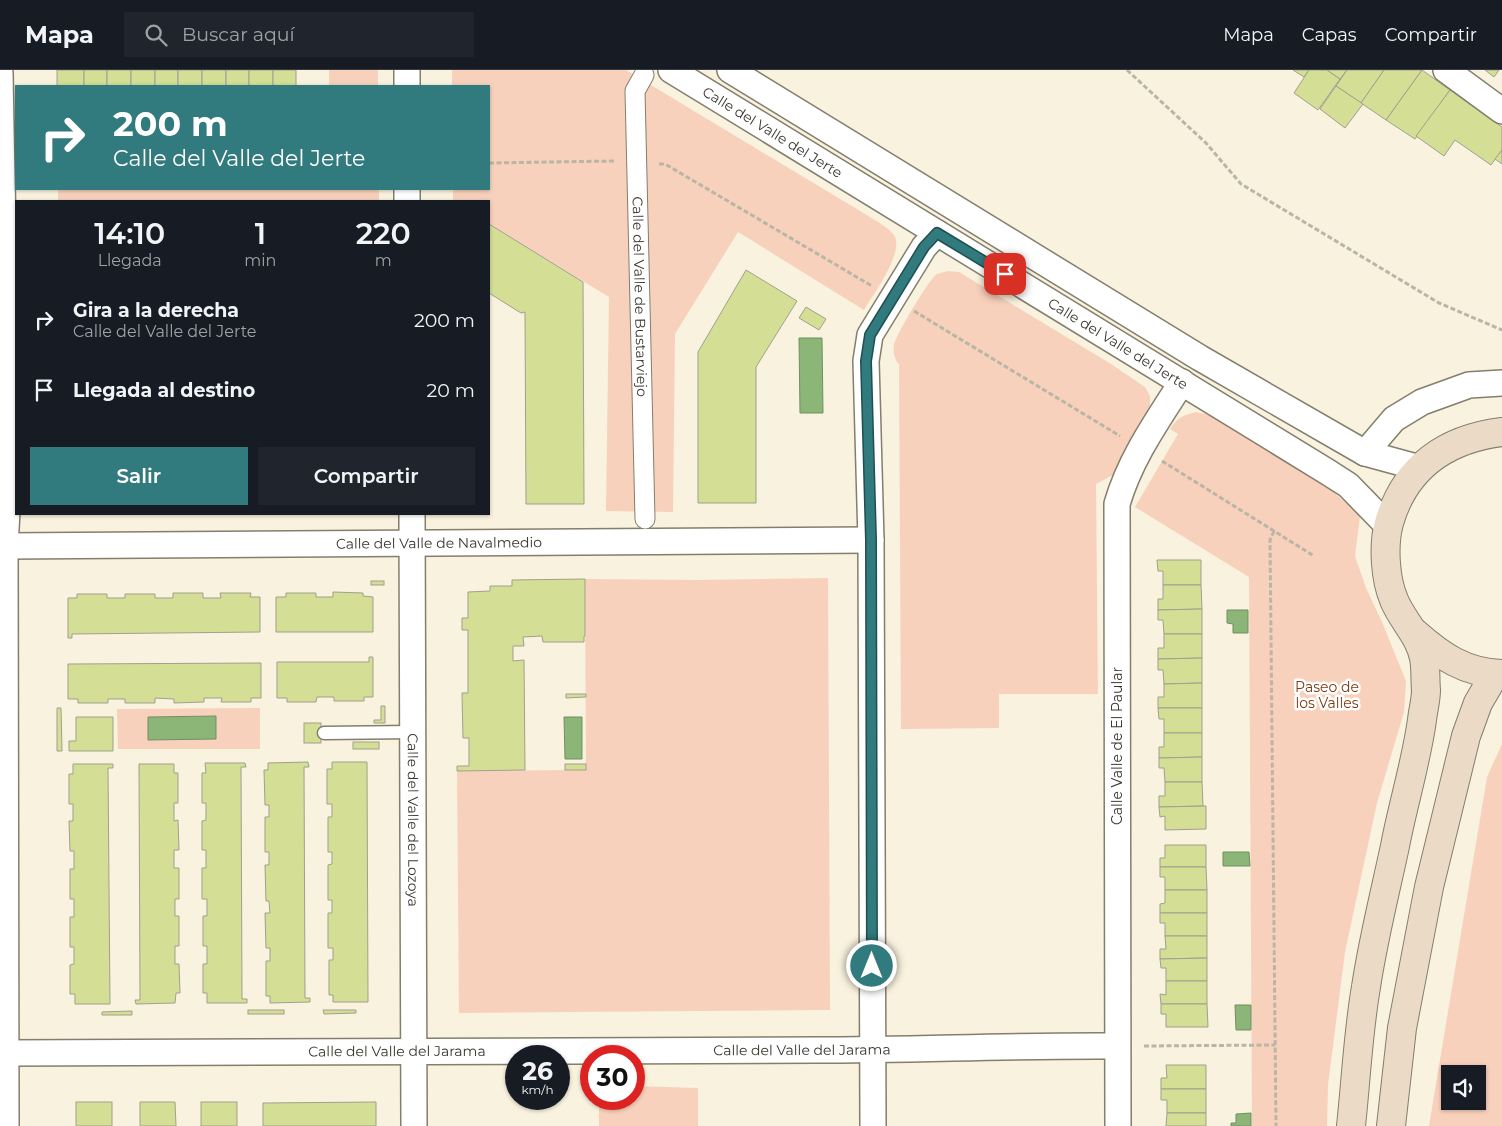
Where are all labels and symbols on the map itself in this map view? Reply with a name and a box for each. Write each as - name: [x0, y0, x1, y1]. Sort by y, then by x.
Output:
- street label: Calle del Valle del Jerte: [699, 82, 846, 182]
- street label: Calle del Valle de Bustarviejo: [628, 196, 651, 397]
- pin: [984, 253, 1026, 295]
- street label: Calle del Valle del Jerte: [1045, 294, 1191, 393]
- street label: Calle del Valle de Navalmedio: [336, 533, 542, 553]
- street label: Calle Valle de El Paular: [1108, 667, 1126, 825]
- park label: Paseo de los Valles: [1295, 678, 1359, 712]
- street label: Calle del Valle del Lozoya: [404, 733, 422, 907]
- position arrow: [845, 939, 897, 991]
- street label: Calle del Valle del Jarama: [713, 1040, 891, 1059]
- street label: Calle del Valle del Jarama: [308, 1042, 486, 1060]
- speed limit sign: 30: [580, 1045, 645, 1110]

